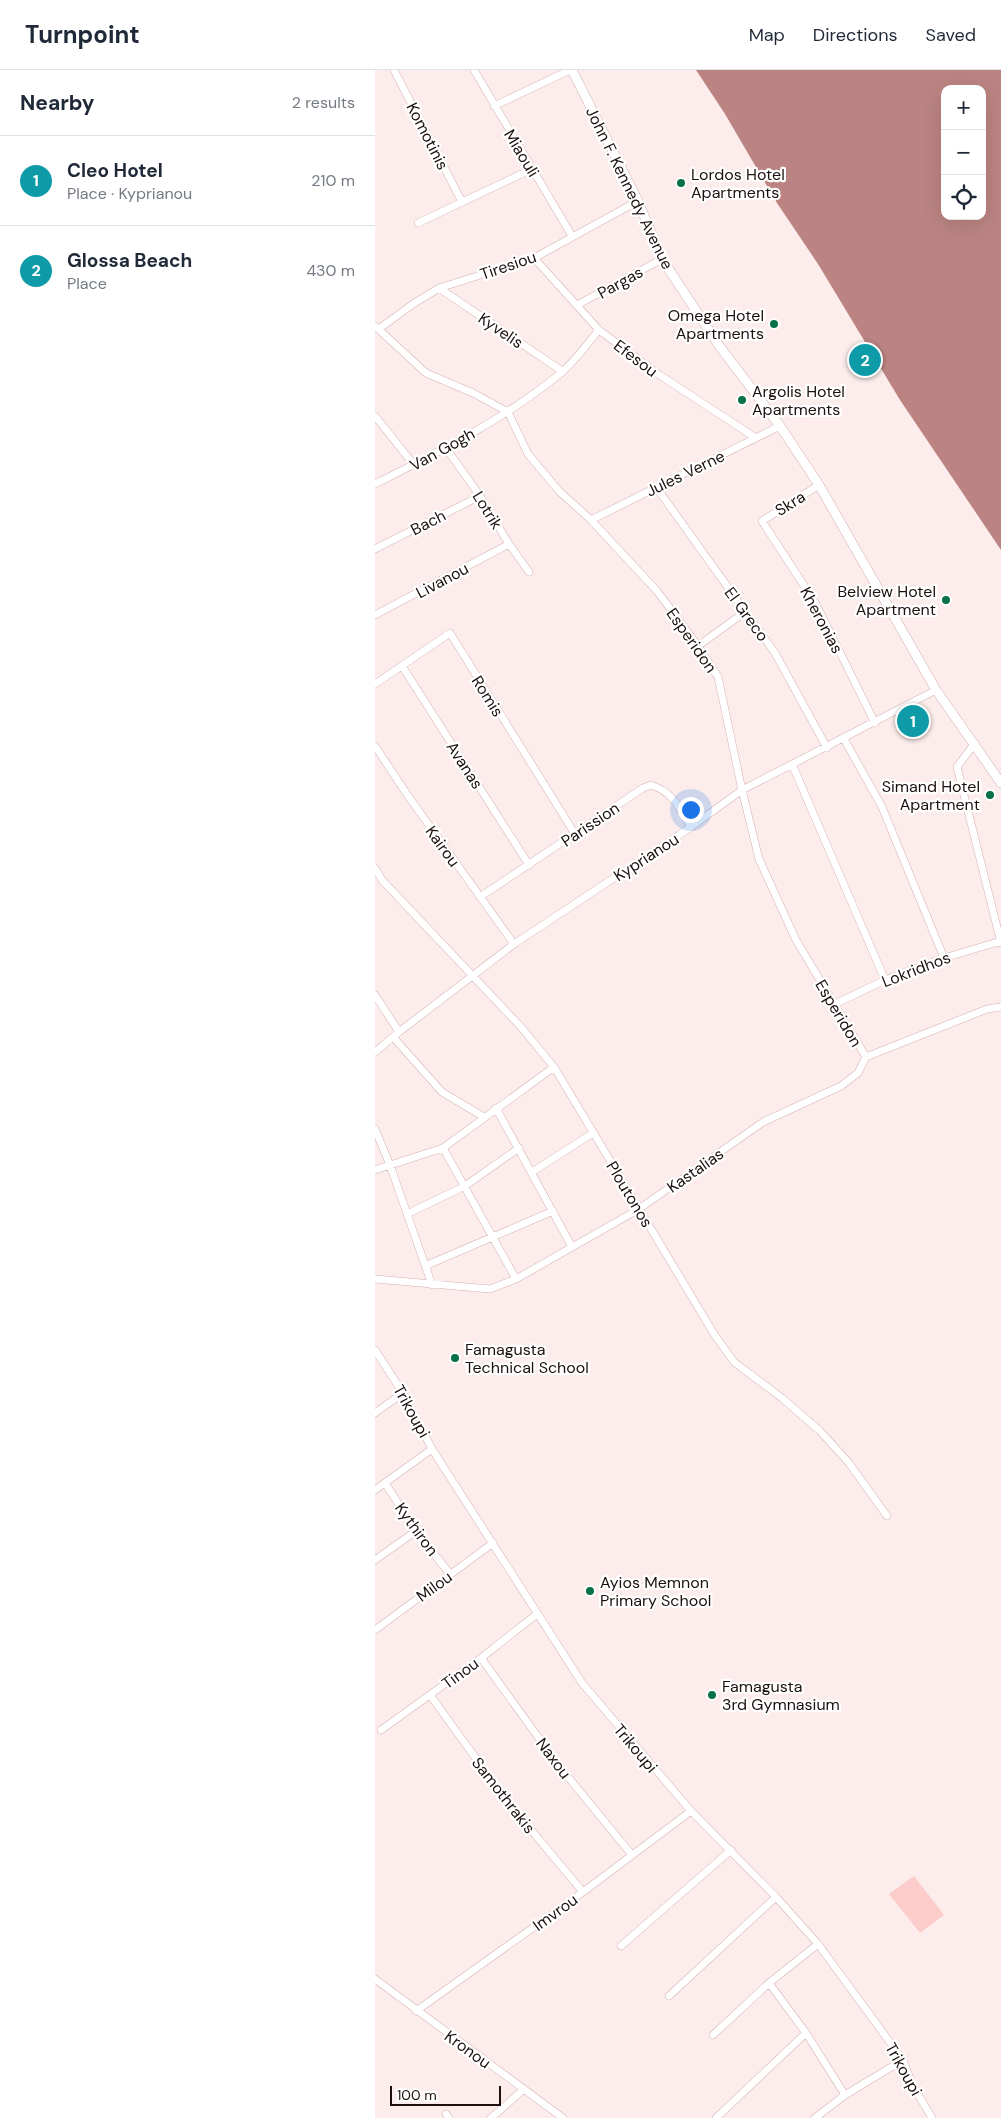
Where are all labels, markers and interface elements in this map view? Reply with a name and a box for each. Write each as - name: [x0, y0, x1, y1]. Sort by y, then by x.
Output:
- text: Turnpoint: [25, 19, 140, 50]
- text: Map: [749, 23, 785, 47]
- text: Directions: [813, 23, 898, 47]
- text: Saved: [926, 23, 976, 47]
- map controls: [941, 85, 986, 220]
- button: +: [941, 85, 986, 130]
- text: Nearby: [20, 89, 94, 117]
- text: 2 results: [292, 92, 355, 113]
- street label: Komotinis: [402, 99, 453, 173]
- street label: John F. Kennedy Avenue: [581, 104, 678, 273]
- street label: Miaouli: [499, 126, 544, 181]
- button: −: [941, 130, 986, 175]
- text: Cleo Hotel: [67, 158, 163, 183]
- place label: Lordos Hotel Apartments: [691, 164, 785, 203]
- text: 1: [33, 170, 39, 191]
- text: 210 m: [311, 170, 355, 191]
- button: locate: [941, 175, 986, 220]
- marker: Lordos Hotel Apartments: [675, 177, 687, 189]
- text: Place · Kyprianou: [67, 183, 192, 204]
- street label: Tiresiou: [477, 246, 539, 285]
- text: Glossa Beach: [67, 248, 192, 273]
- text: 2: [31, 260, 41, 281]
- text: 430 m: [306, 260, 355, 281]
- street label: Pargas: [594, 261, 647, 304]
- text: Place: [67, 273, 107, 294]
- place label: Omega Hotel Apartments: [668, 305, 764, 344]
- street label: Kyvelis: [474, 308, 527, 353]
- marker: Omega Hotel Apartments: [768, 318, 780, 330]
- street label: Efesou: [609, 335, 662, 382]
- pin: 2: [849, 341, 881, 379]
- place label: Argolis Hotel Apartments: [752, 381, 845, 420]
- marker: Argolis Hotel Apartments: [736, 394, 748, 406]
- street label: Van Gogh: [406, 423, 479, 476]
- street label: Jules Verne: [642, 445, 728, 502]
- street label: Skra: [771, 486, 809, 521]
- street label: Lotrik: [468, 487, 507, 533]
- street label: Bach: [407, 505, 449, 540]
- street label: Livanou: [412, 558, 472, 603]
- place label: Belview Hotel Apartment: [837, 581, 936, 620]
- street label: El Greco: [720, 583, 773, 646]
- street label: Kheronias: [795, 583, 848, 657]
- marker: Belview Hotel Apartment: [940, 594, 952, 606]
- street label: Esperidon: [662, 604, 722, 677]
- street label: Romis: [467, 672, 508, 721]
- pin: 1: [897, 702, 929, 740]
- street label: Avanas: [441, 738, 488, 793]
- place label: Simand Hotel Apartment: [882, 776, 980, 815]
- marker: Simand Hotel Apartment: [984, 789, 996, 801]
- street label: Parission: [557, 797, 623, 852]
- your location: [678, 797, 704, 823]
- street label: Kairou: [421, 822, 465, 871]
- street label: Kyprianou: [610, 829, 683, 886]
- street label: Lokridhos: [879, 947, 954, 992]
- street label: Esperidon: [810, 976, 867, 1051]
- street label: Kastalias: [663, 1143, 728, 1198]
- street label: Ploutonos: [602, 1157, 658, 1231]
- place label: Famagusta Technical School: [465, 1339, 589, 1378]
- marker: Famagusta Technical School: [449, 1352, 461, 1364]
- street label: Trikoupi: [388, 1381, 435, 1442]
- street label: Kythiron: [390, 1498, 443, 1560]
- street label: Milou: [412, 1566, 456, 1607]
- place label: Ayios Memnon Primary School: [600, 1572, 711, 1611]
- marker: Ayios Memnon Primary School: [584, 1585, 596, 1597]
- street label: Tinou: [438, 1653, 483, 1694]
- place label: Famagusta 3rd Gymnasium: [722, 1676, 840, 1715]
- marker: Famagusta 3rd Gymnasium: [706, 1689, 718, 1701]
- street label: Trikoupi: [609, 1719, 662, 1777]
- street label: Naxou: [531, 1734, 576, 1783]
- street label: Samothrakis: [467, 1753, 540, 1838]
- street label: Imvrou: [529, 1889, 582, 1936]
- street label: Kronou: [440, 2026, 495, 2073]
- street label: Trikoupi: [880, 2039, 927, 2100]
- scale bar: [390, 2083, 501, 2106]
- text: 100 m: [397, 2086, 437, 2104]

